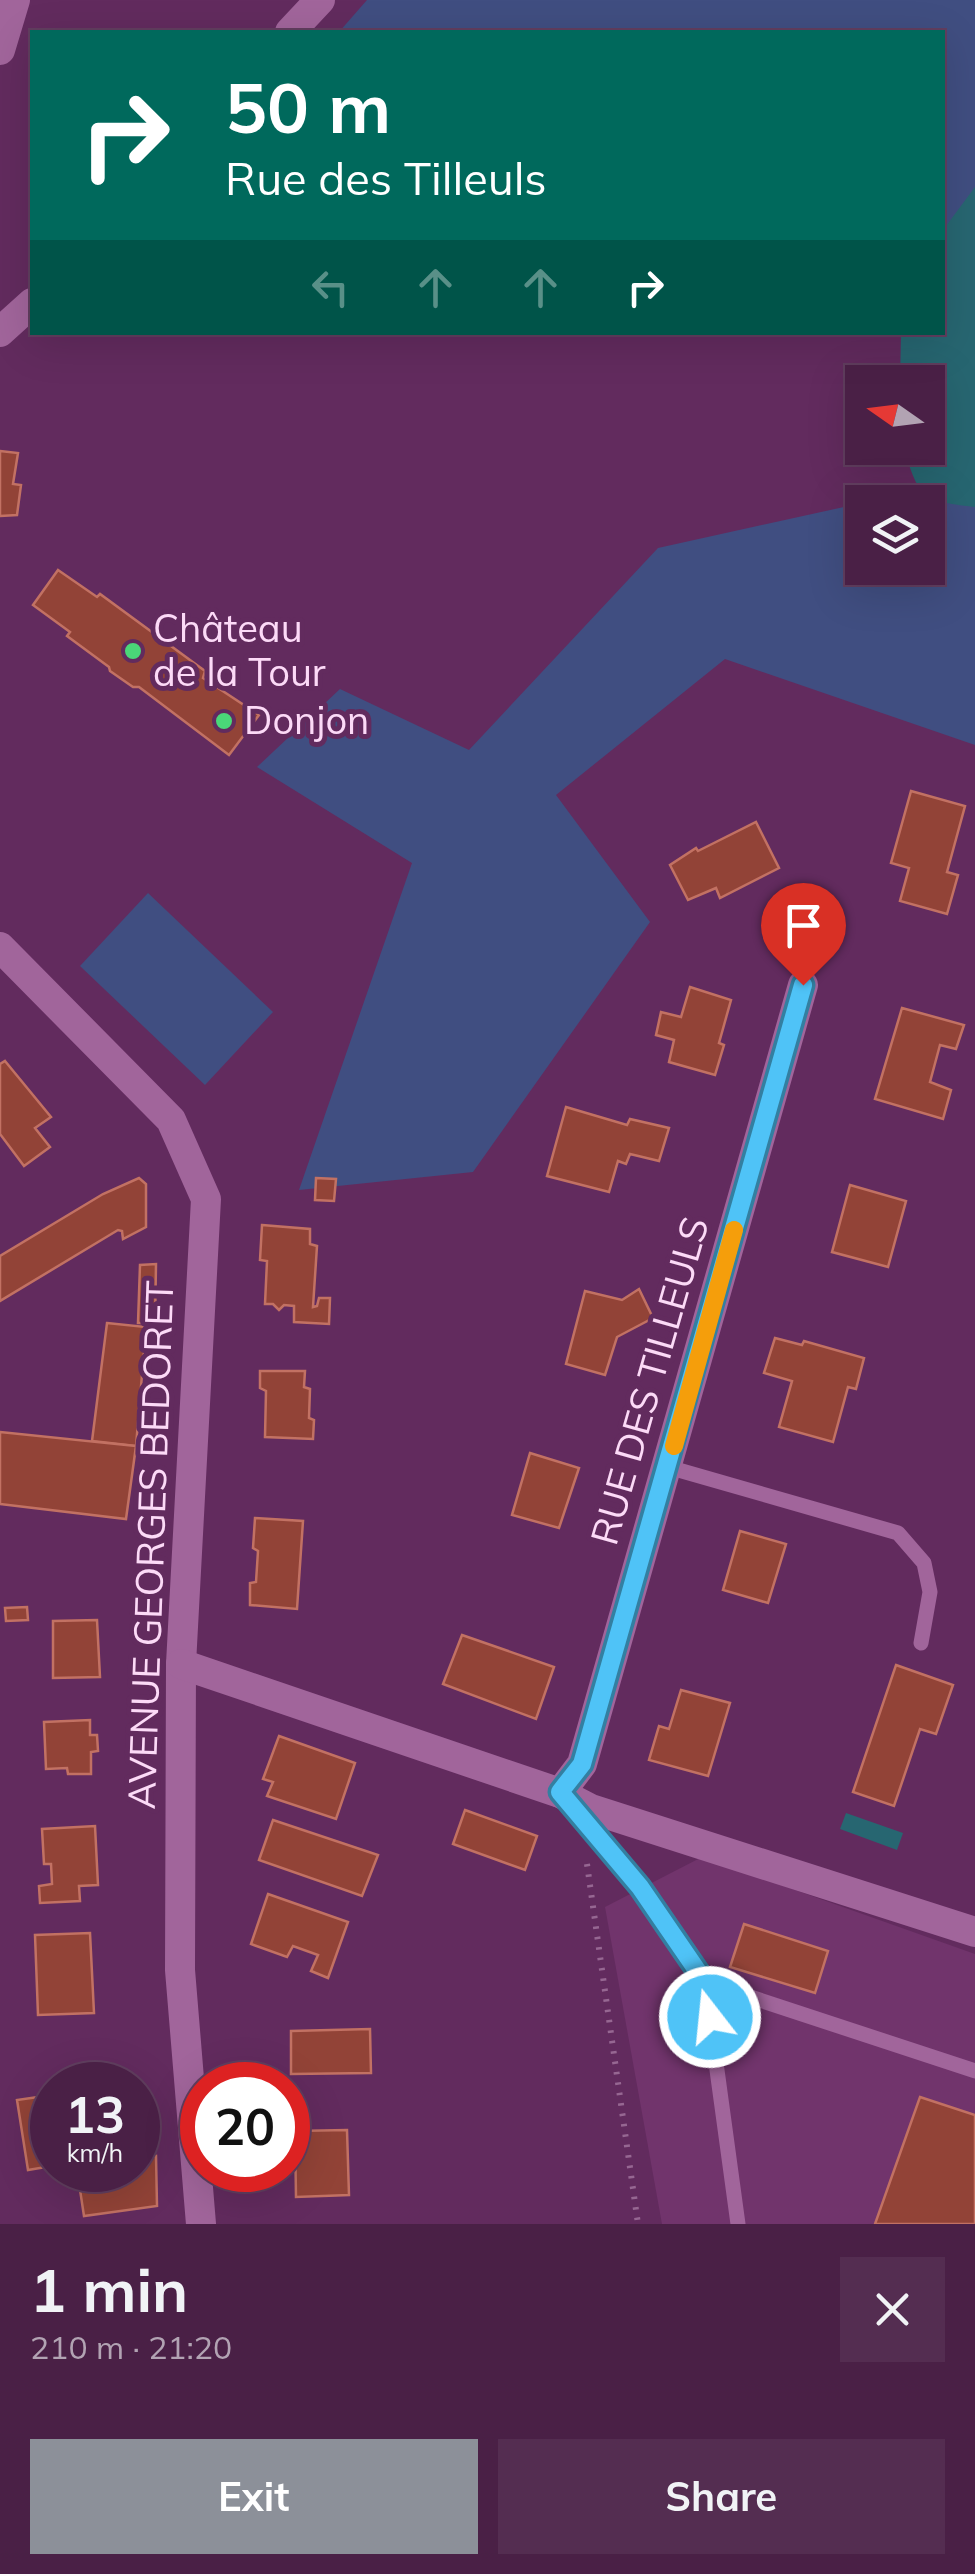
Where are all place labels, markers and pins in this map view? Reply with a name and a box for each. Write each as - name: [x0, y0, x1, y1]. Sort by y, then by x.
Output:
- place label: Château de la Tour: [153, 604, 326, 696]
- marker: Château de la Tour: [122, 640, 144, 662]
- place label: Donjon: [244, 696, 369, 744]
- marker: Donjon: [213, 710, 235, 732]
- pin: [761, 883, 846, 986]

